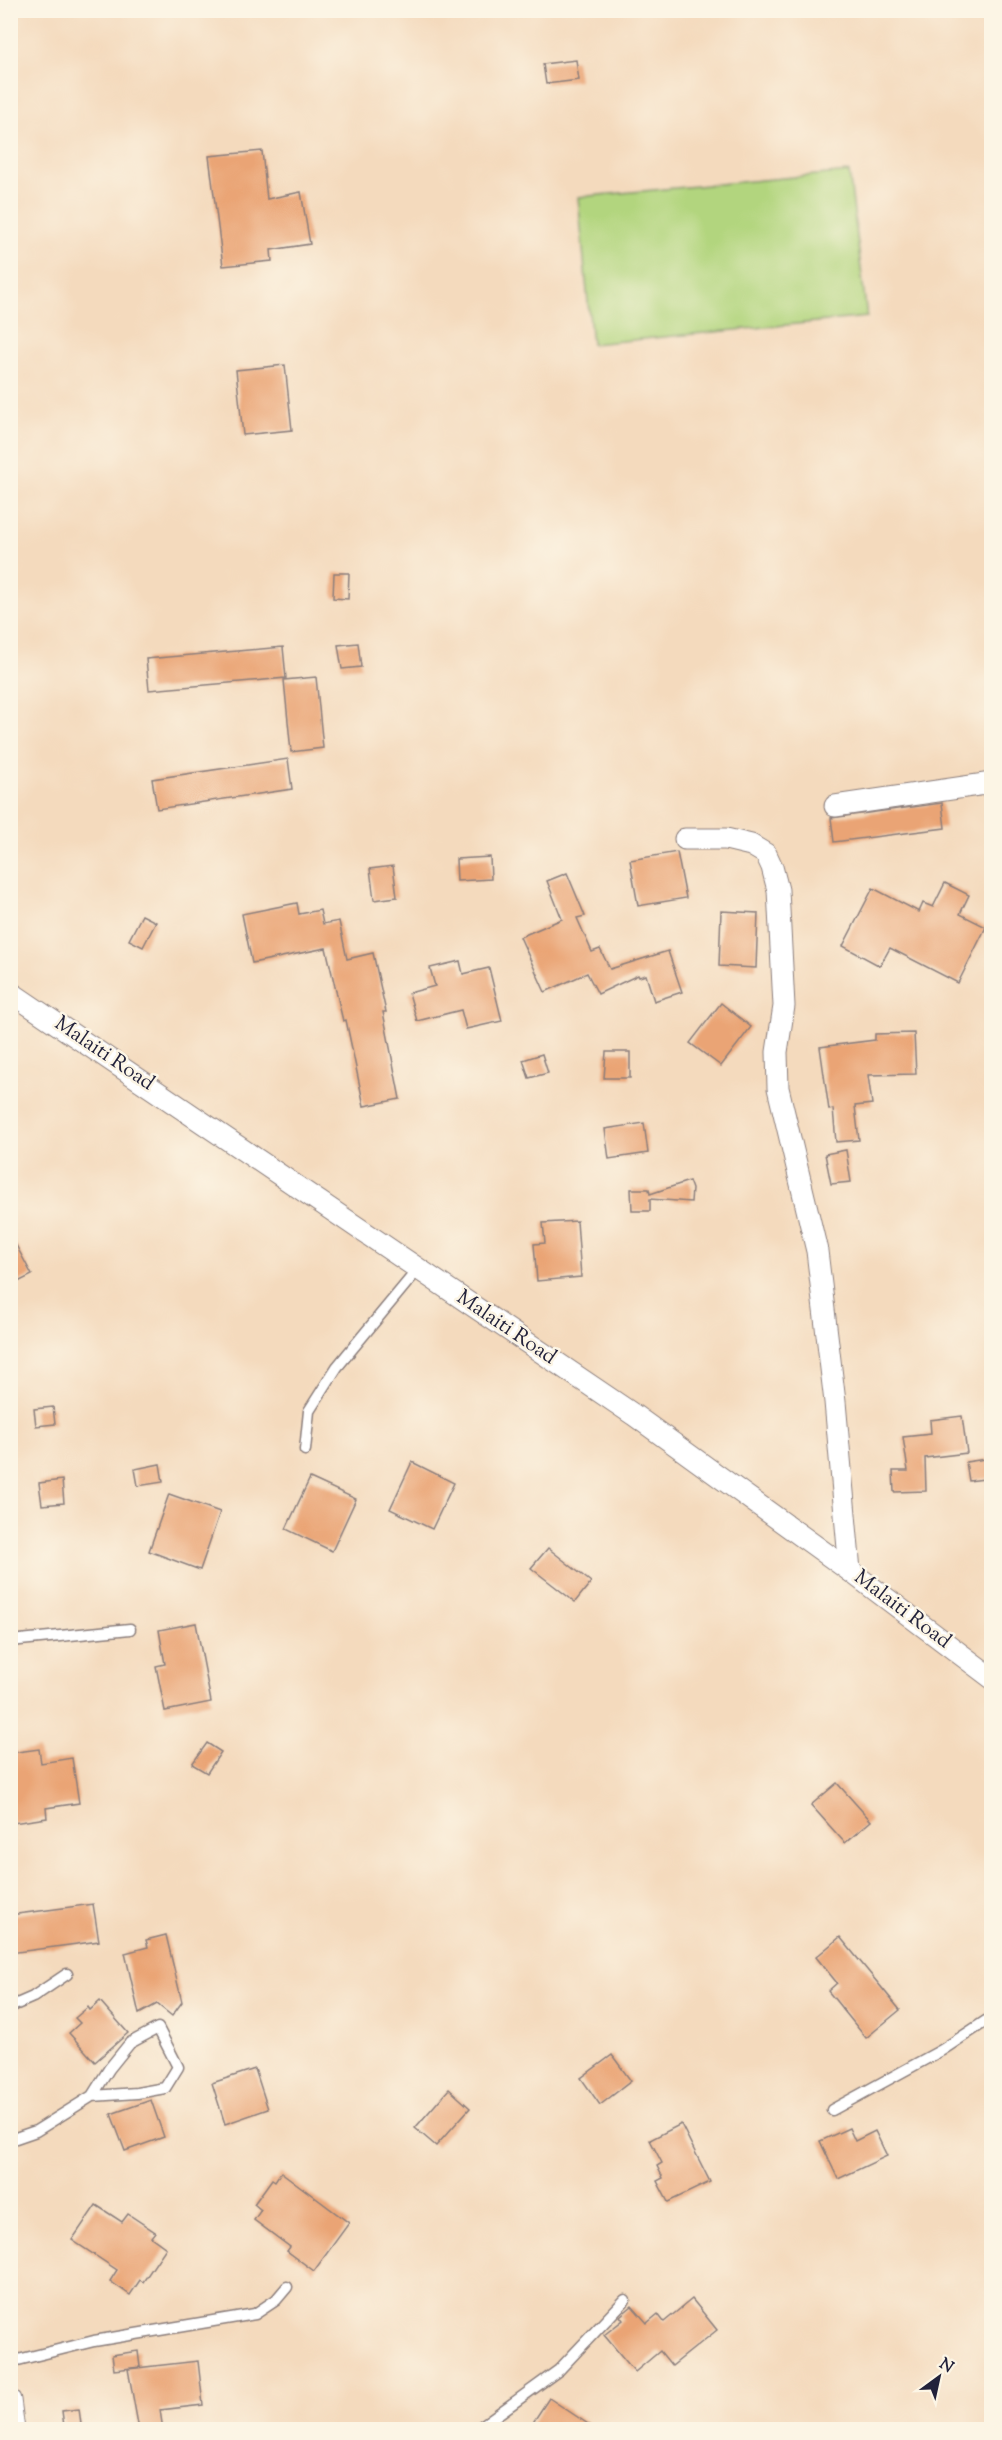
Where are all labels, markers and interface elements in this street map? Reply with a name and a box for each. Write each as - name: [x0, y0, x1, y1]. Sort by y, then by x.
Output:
- street label: Malaiti Road: [48, 1009, 160, 1099]
- street label: Malaiti Road: [450, 1283, 562, 1373]
- street label: Malaiti Road: [847, 1563, 957, 1657]
- north arrow: [909, 2347, 969, 2407]
- text: N: [934, 2353, 958, 2380]

